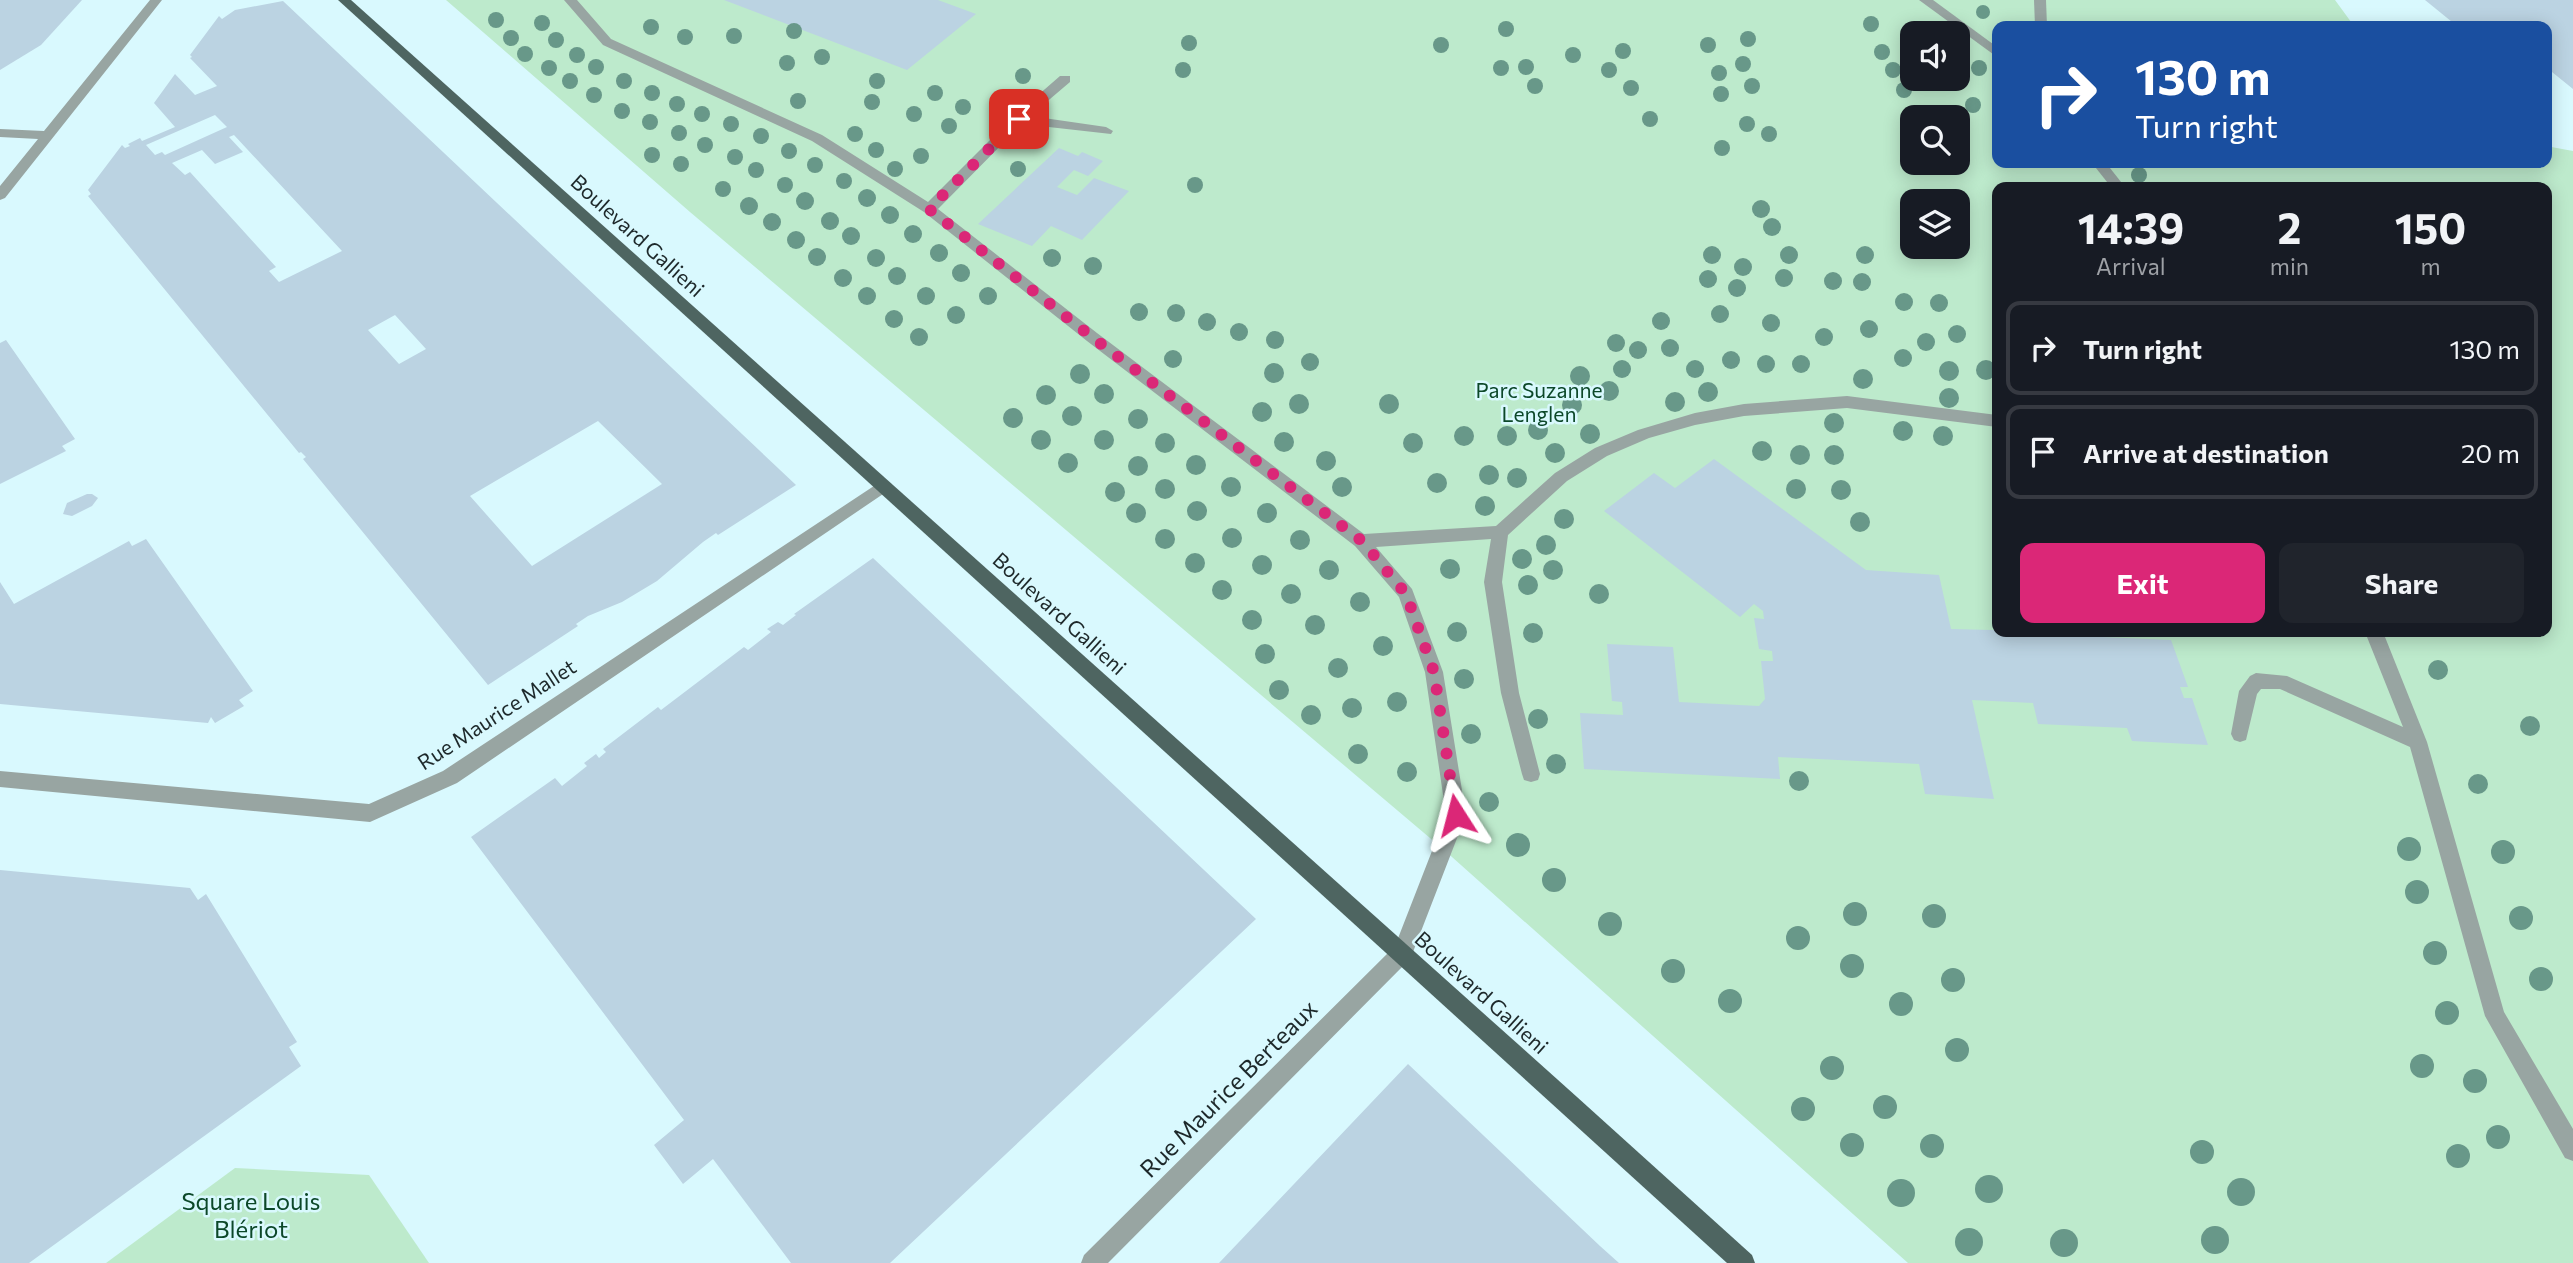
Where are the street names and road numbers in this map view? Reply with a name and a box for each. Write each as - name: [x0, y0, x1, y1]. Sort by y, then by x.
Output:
- street label: Boulevard Gallieni: [566, 169, 710, 301]
- street label: Boulevard Gallieni: [988, 547, 1132, 679]
- street label: Rue Maurice Mallet: [412, 653, 580, 774]
- street label: Boulevard Gallieni: [1410, 926, 1554, 1058]
- street label: Rue Maurice Berteaux: [1133, 993, 1323, 1183]

